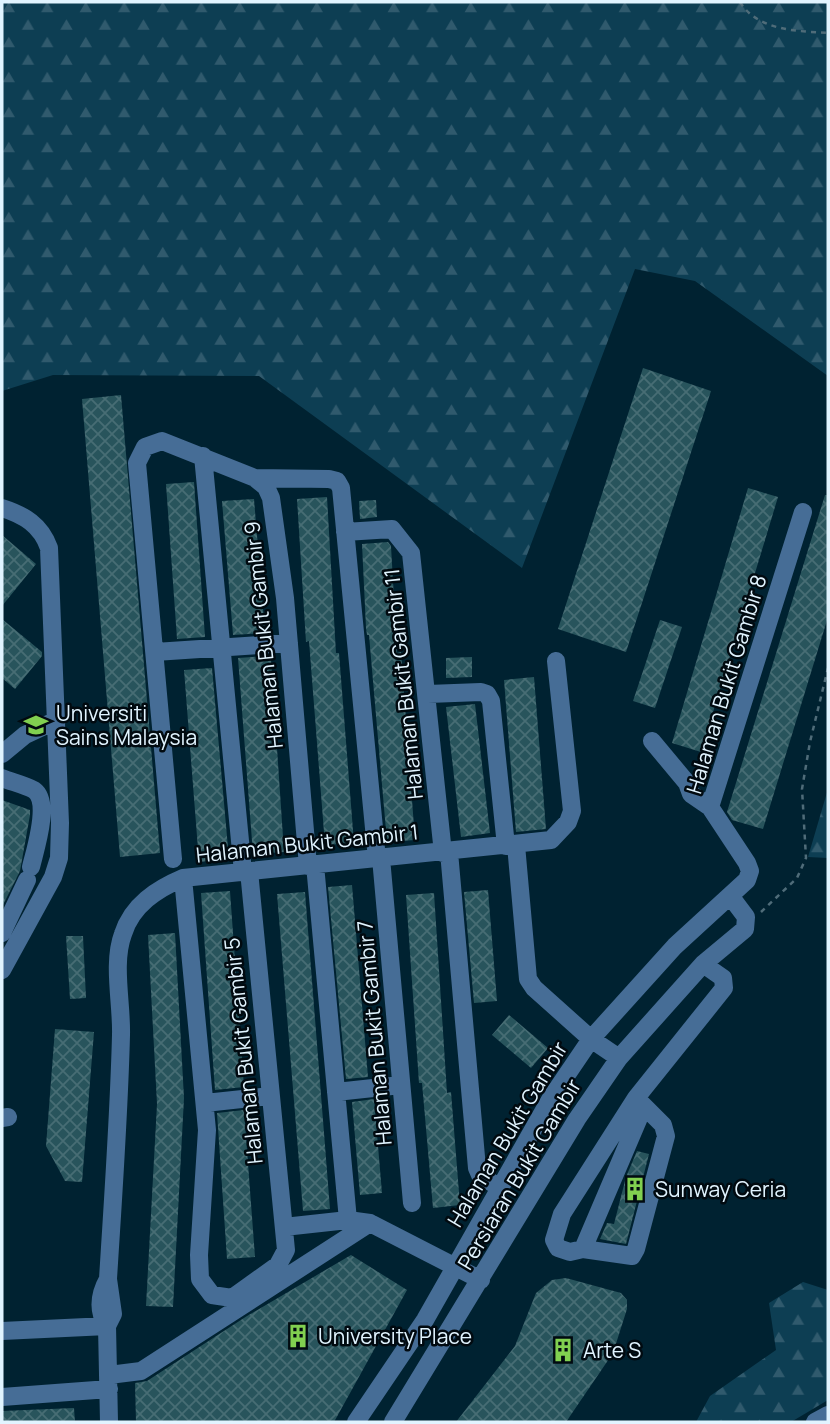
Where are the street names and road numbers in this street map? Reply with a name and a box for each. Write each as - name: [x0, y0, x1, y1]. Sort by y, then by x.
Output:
- street label: Halaman Bukit Gambir 9: [237, 520, 289, 750]
- street label: Halaman Bukit Gambir 11: [377, 567, 429, 801]
- street label: Halaman Bukit Gambir 8: [679, 571, 773, 797]
- street label: Halaman Bukit Gambir 1: [194, 817, 420, 869]
- street label: Halaman Bukit Gambir 7: [350, 919, 398, 1147]
- street label: Halaman Bukit Gambir 5: [217, 936, 269, 1166]
- street label: Halaman Bukit Gambir: [441, 1036, 574, 1232]
- street label: Persiaran Bukit Gambir: [451, 1073, 587, 1274]

